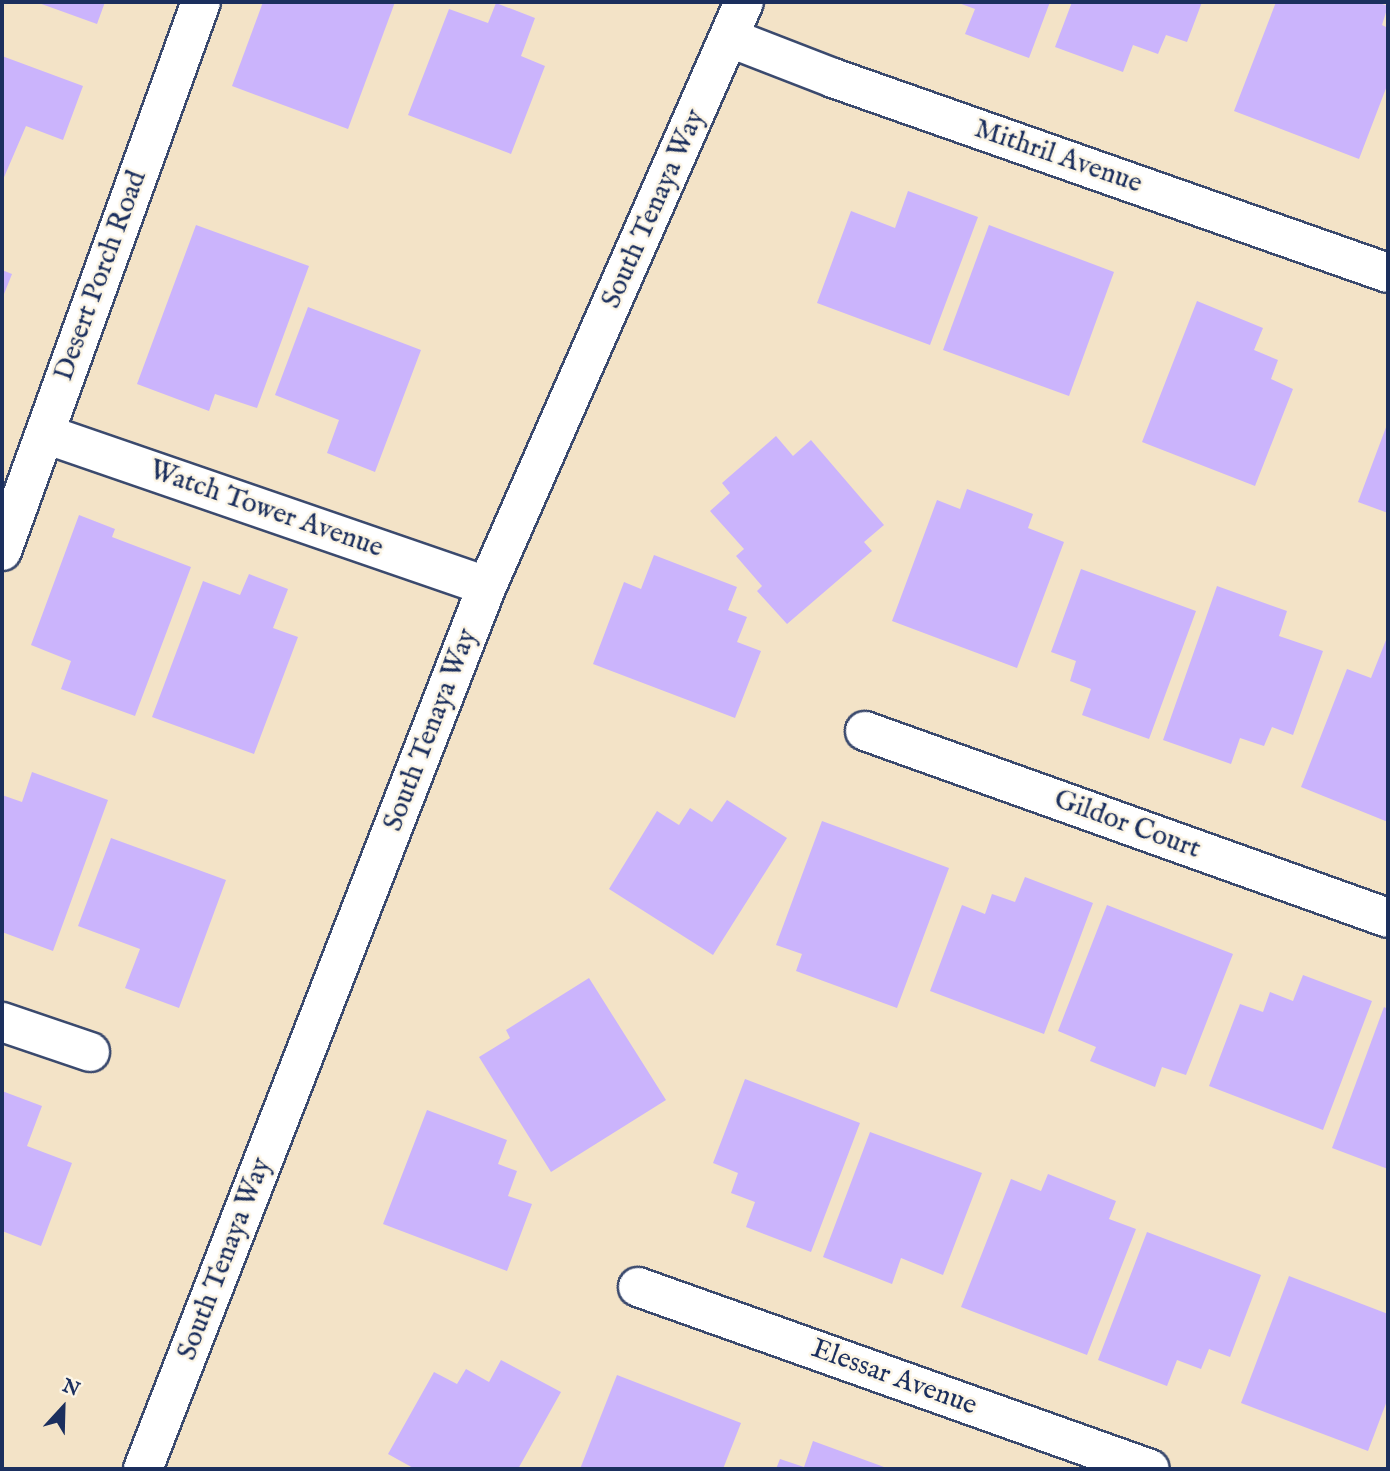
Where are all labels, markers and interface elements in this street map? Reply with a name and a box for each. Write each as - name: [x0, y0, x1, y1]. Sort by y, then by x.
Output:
- street label: South Tenaya Way: [595, 104, 713, 314]
- street label: Mithril Avenue: [970, 113, 1146, 201]
- street label: Desert Porch Road: [47, 166, 155, 386]
- street label: Watch Tower Avenue: [144, 454, 388, 566]
- street label: South Tenaya Way: [377, 624, 485, 836]
- street label: Gildor Court: [1049, 783, 1205, 867]
- street label: South Tenaya Way: [171, 1153, 279, 1365]
- street label: Elessar Avenue: [807, 1333, 981, 1423]
- north arrow: [28, 1373, 98, 1443]
- text: N: [59, 1374, 83, 1403]

